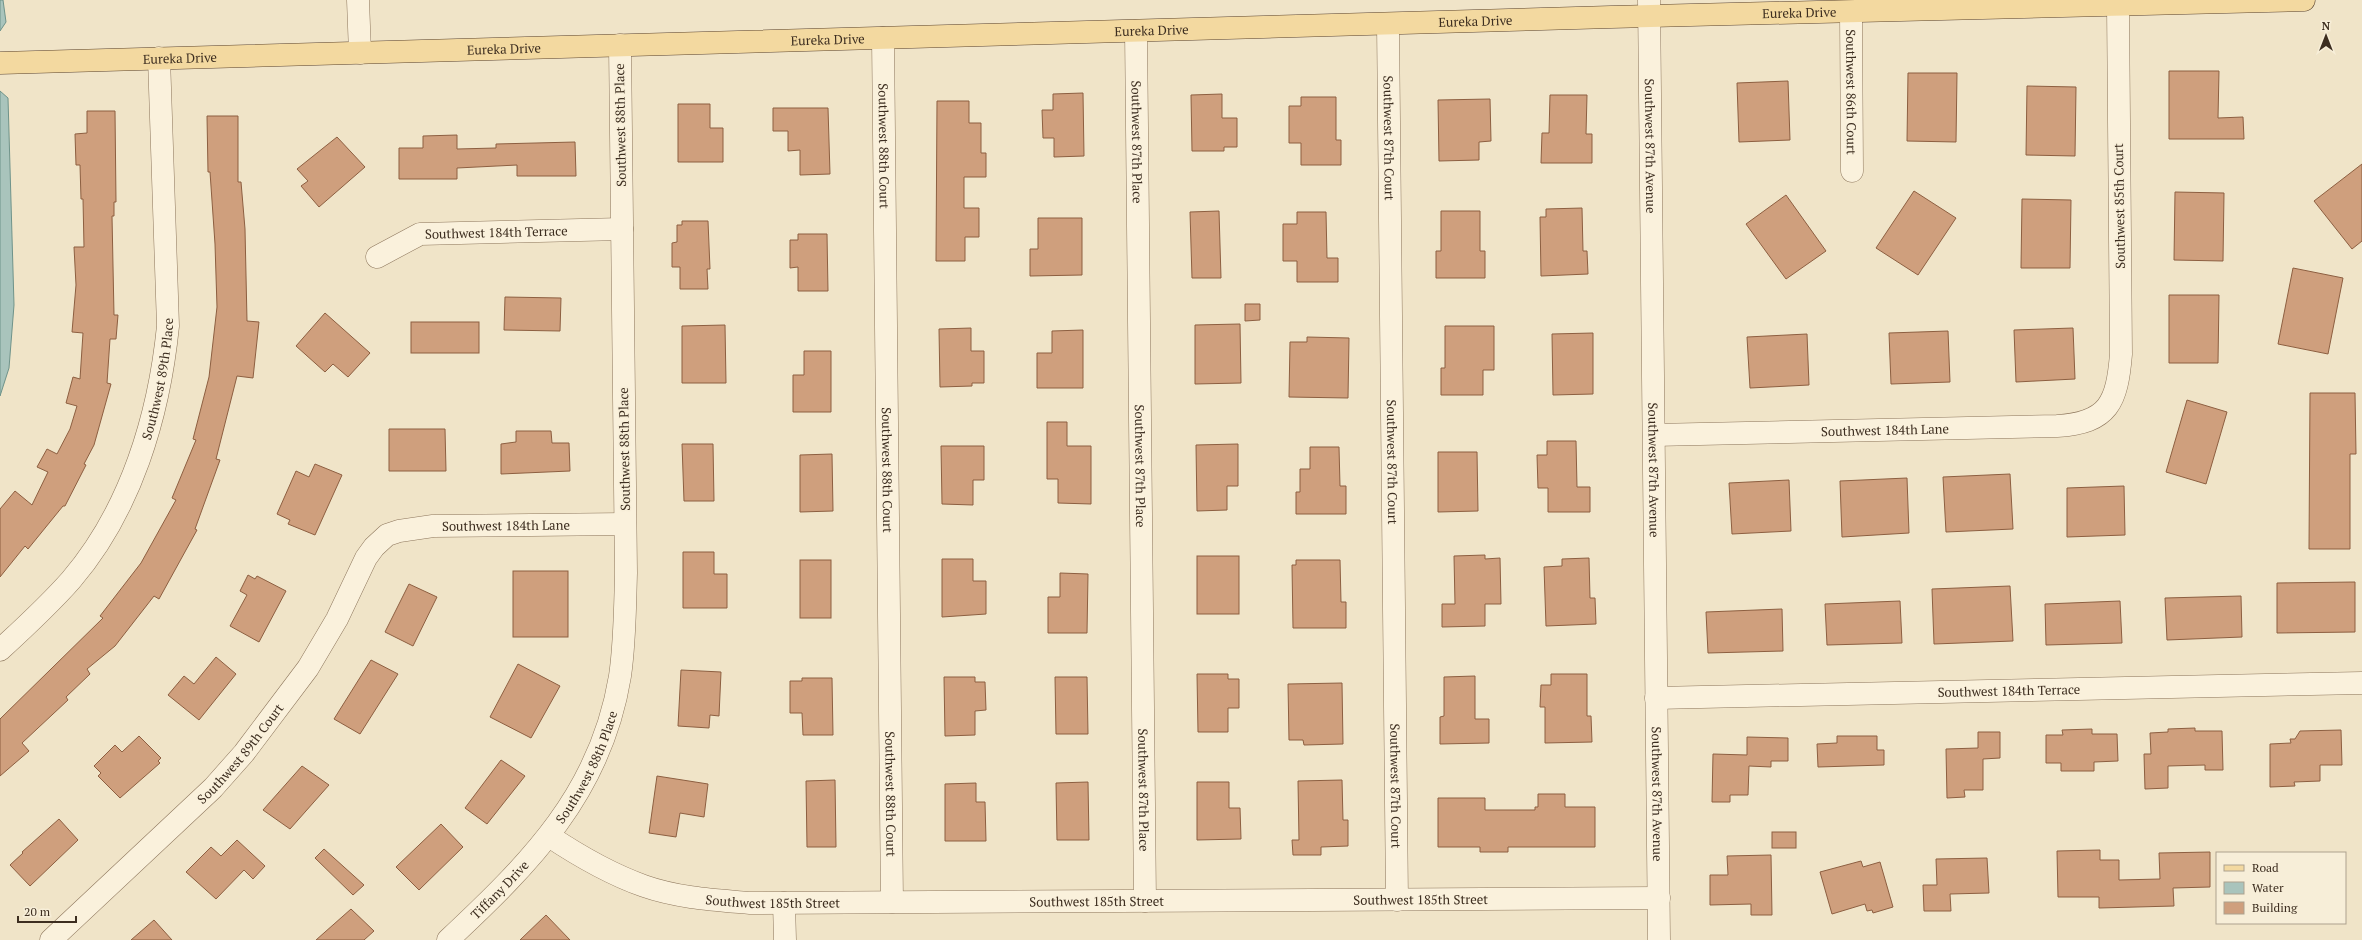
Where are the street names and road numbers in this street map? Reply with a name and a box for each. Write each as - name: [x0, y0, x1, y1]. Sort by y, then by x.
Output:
- street label: Eureka Drive: [1762, 2, 1837, 22]
- street label: Eureka Drive: [1438, 11, 1513, 31]
- street label: Eureka Drive: [1114, 20, 1189, 40]
- street label: Eureka Drive: [790, 29, 865, 49]
- street label: Southwest 86th Court: [1842, 29, 1861, 155]
- street label: Eureka Drive: [466, 39, 541, 59]
- street label: Eureka Drive: [143, 48, 217, 68]
- street label: Southwest 88th Place: [610, 63, 630, 187]
- street label: Southwest 87th Court: [1380, 75, 1399, 201]
- street label: Southwest 87th Avenue: [1641, 78, 1660, 214]
- street label: Southwest 87th Place: [1128, 80, 1147, 204]
- street label: Southwest 88th Court: [874, 83, 894, 209]
- street label: Southwest 85th Court: [2109, 143, 2129, 269]
- street label: Southwest 184th Terrace: [425, 221, 568, 243]
- street label: Southwest 89th Place: [137, 318, 177, 442]
- street label: Southwest 88th Place: [614, 387, 634, 511]
- street label: Southwest 87th Court: [1383, 399, 1402, 525]
- street label: Southwest 87th Avenue: [1644, 402, 1664, 538]
- street label: Southwest 87th Place: [1131, 404, 1150, 528]
- street label: Southwest 88th Court: [878, 407, 897, 533]
- street label: Southwest 184th Lane: [1821, 419, 1949, 440]
- street label: Southwest 184th Lane: [442, 516, 570, 535]
- street label: Southwest 184th Terrace: [1937, 680, 2080, 701]
- street label: Southwest 89th Court: [193, 700, 287, 808]
- street label: Southwest 88th Place: [551, 709, 621, 827]
- street label: Southwest 87th Court: [1386, 723, 1405, 849]
- street label: Southwest 87th Avenue: [1648, 726, 1667, 862]
- street label: Southwest 87th Place: [1134, 728, 1153, 852]
- street label: Southwest 88th Court: [881, 731, 901, 857]
- street label: Tiffany Drive: [466, 856, 533, 923]
- street label: Southwest 185th Street: [705, 890, 840, 912]
- street label: Southwest 185th Street: [1353, 890, 1488, 909]
- street label: Southwest 185th Street: [1029, 892, 1164, 910]

